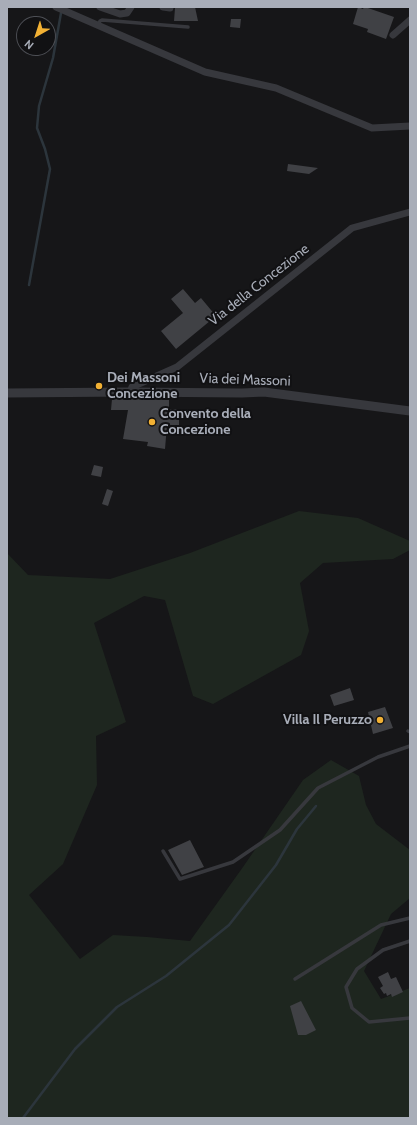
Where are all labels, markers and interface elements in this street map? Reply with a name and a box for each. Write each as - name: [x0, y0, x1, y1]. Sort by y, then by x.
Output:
- north arrow: [16, 16, 56, 56]
- text: N: [22, 37, 37, 52]
- street label: Via della Concezione: [205, 241, 313, 329]
- place label: Dei Massoni Concezione: [107, 370, 180, 402]
- street label: Via dei Massoni: [199, 370, 291, 390]
- marker: Dei Massoni Concezione: [94, 381, 104, 391]
- place label: Convento della Concezione: [160, 406, 251, 438]
- marker: Convento della Concezione: [147, 417, 157, 427]
- place label: Villa Il Peruzzo: [283, 712, 372, 728]
- marker: Villa Il Peruzzo: [375, 715, 385, 725]

